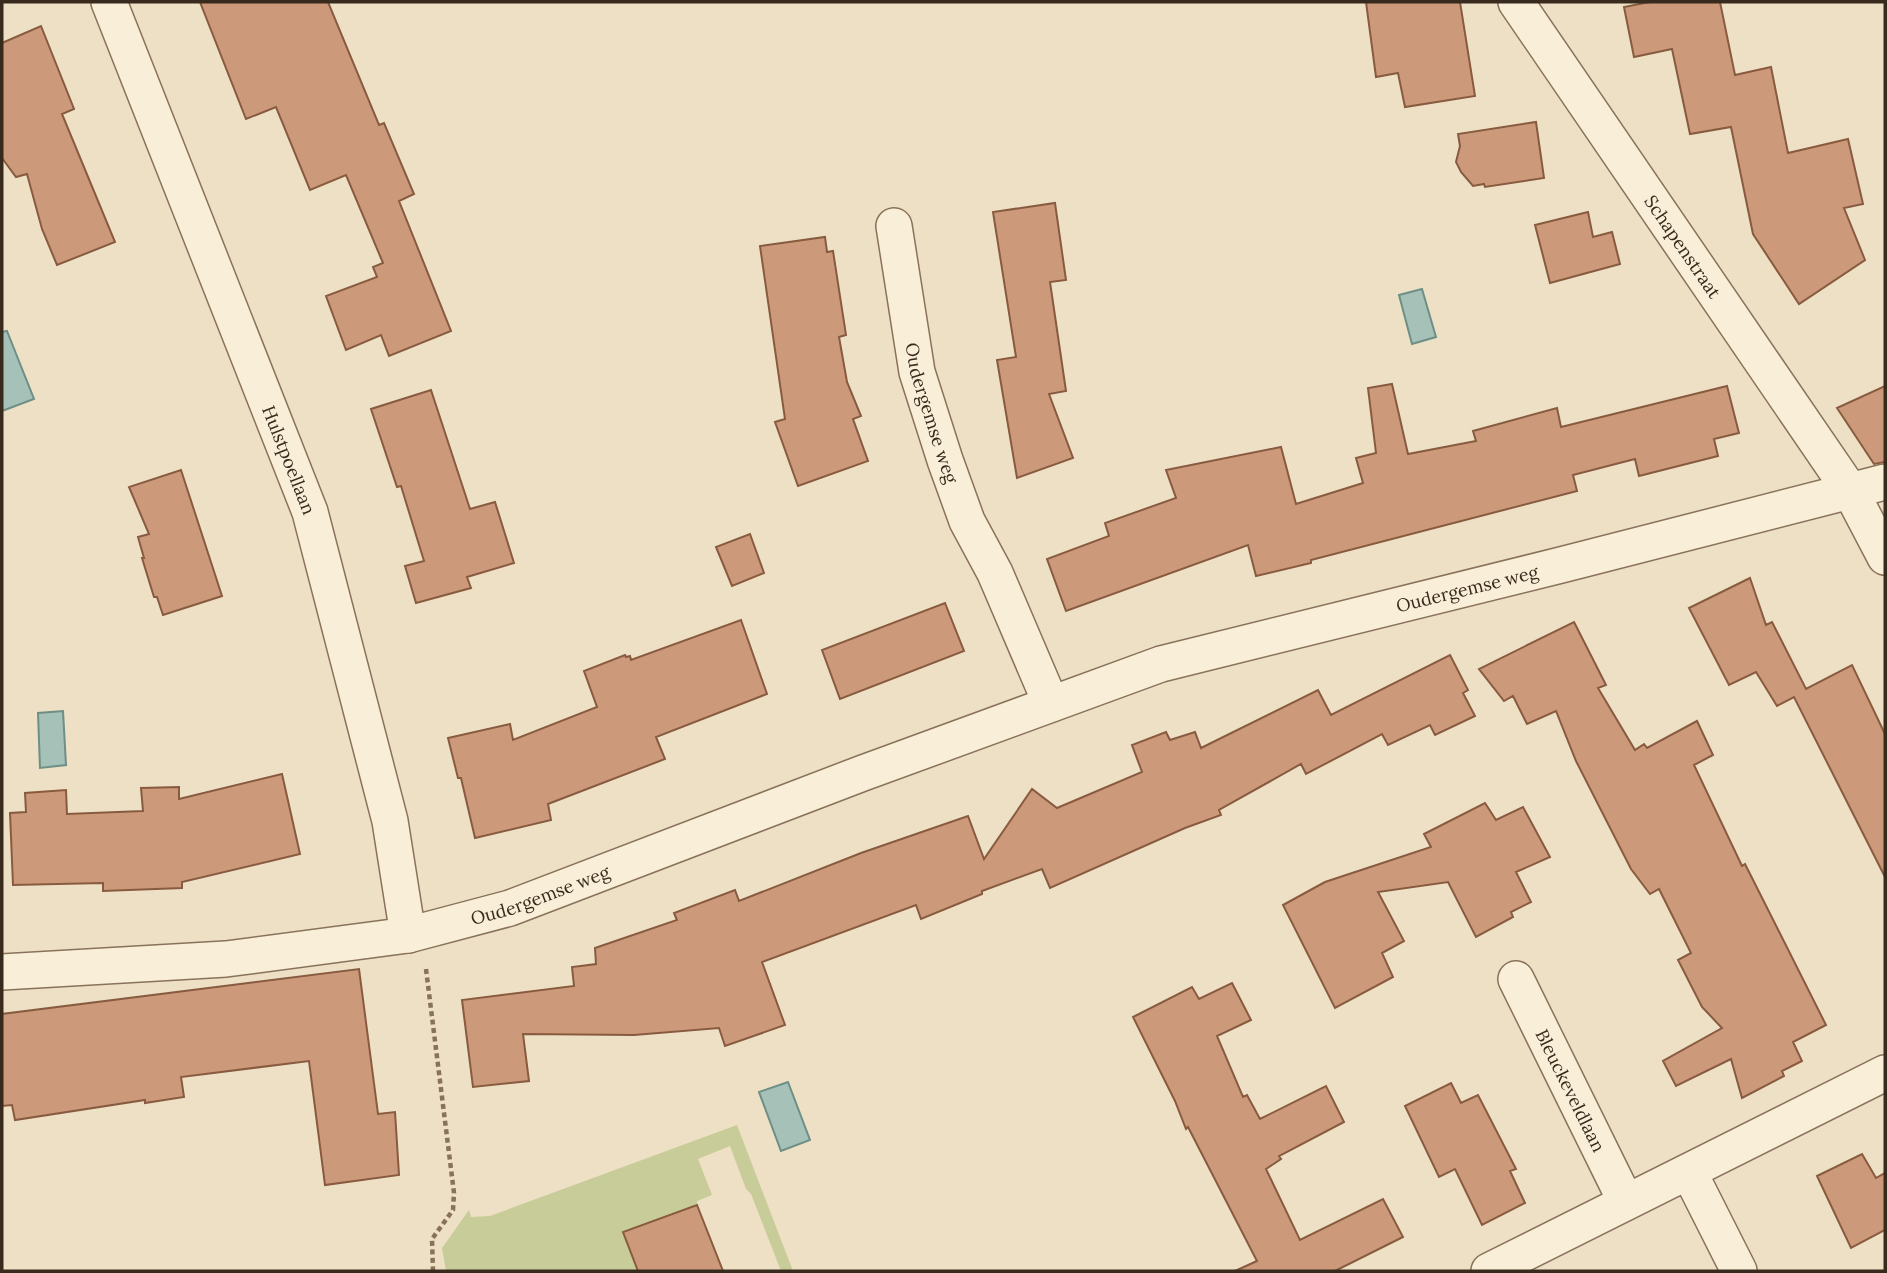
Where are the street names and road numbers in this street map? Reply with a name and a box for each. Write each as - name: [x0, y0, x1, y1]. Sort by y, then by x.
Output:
- street label: Schapenstraat: [1640, 190, 1726, 302]
- street label: Oudergemse weg: [901, 341, 964, 487]
- street label: Hulstpoellaan: [258, 402, 321, 518]
- street label: Oudergemse weg: [1394, 559, 1542, 617]
- street label: Oudergemse weg: [468, 859, 614, 929]
- street label: Bleuckeveldlaan: [1531, 1025, 1611, 1156]

